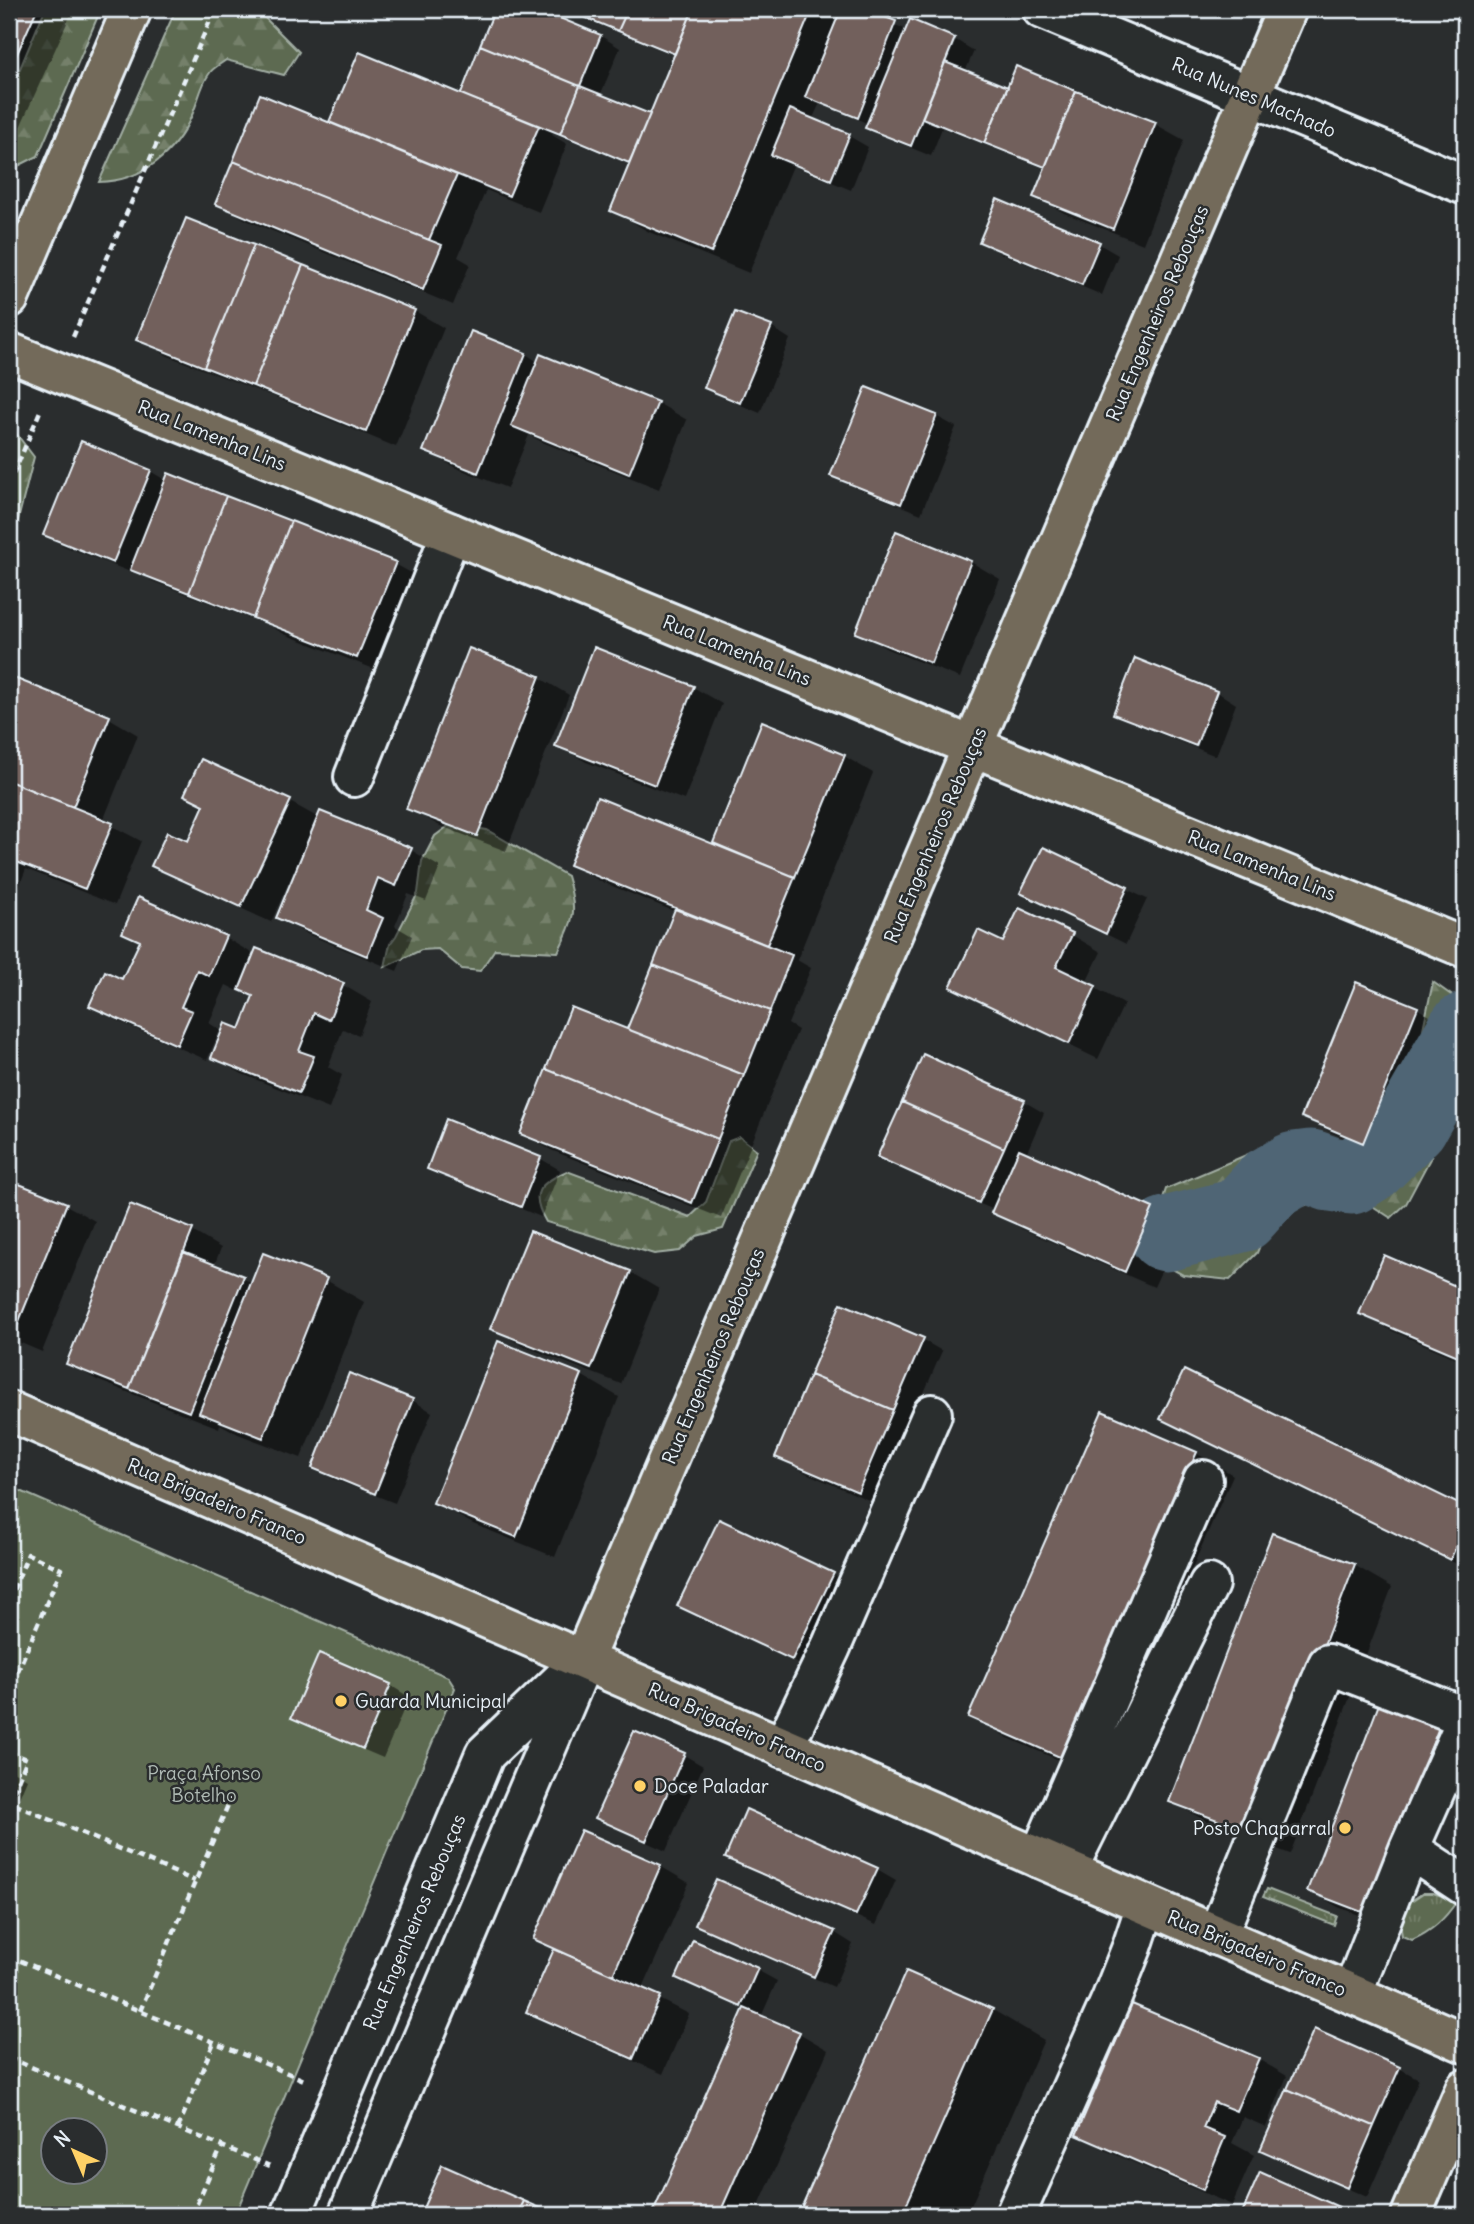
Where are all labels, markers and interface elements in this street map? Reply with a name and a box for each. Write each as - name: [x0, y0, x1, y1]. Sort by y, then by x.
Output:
- street label: Rua Nunes Machado: [1168, 52, 1340, 142]
- street label: Rua Engenheiros Rebouças: [1101, 201, 1213, 425]
- street label: Rua Lamenha Lins: [134, 394, 290, 476]
- street label: Rua Lamenha Lins: [659, 609, 815, 691]
- street label: Rua Engenheiros Rebouças: [879, 723, 991, 947]
- street label: Rua Lamenha Lins: [1184, 824, 1340, 906]
- street label: Rua Engenheiros Rebouças: [657, 1244, 769, 1468]
- street label: Rua Brigadeiro Franco: [124, 1452, 310, 1550]
- street label: Rua Brigadeiro Franco: [644, 1677, 830, 1777]
- place label: Guarda Municipal: [355, 1689, 506, 1713]
- marker: Guarda Municipal: [333, 1693, 349, 1709]
- park label: Praça Afonso Botelho: [147, 1761, 261, 1807]
- place label: Doce Paladar: [654, 1774, 769, 1798]
- marker: Doce Paladar: [632, 1778, 648, 1794]
- street label: Rua Engenheiros Rebouças: [358, 1810, 470, 2034]
- place label: Posto Chaparral: [1193, 1816, 1331, 1840]
- marker: Posto Chaparral: [1337, 1820, 1353, 1836]
- street label: Rua Brigadeiro Franco: [1164, 1904, 1350, 2002]
- north arrow: [38, 2116, 108, 2186]
- text: N: [49, 2126, 75, 2152]

